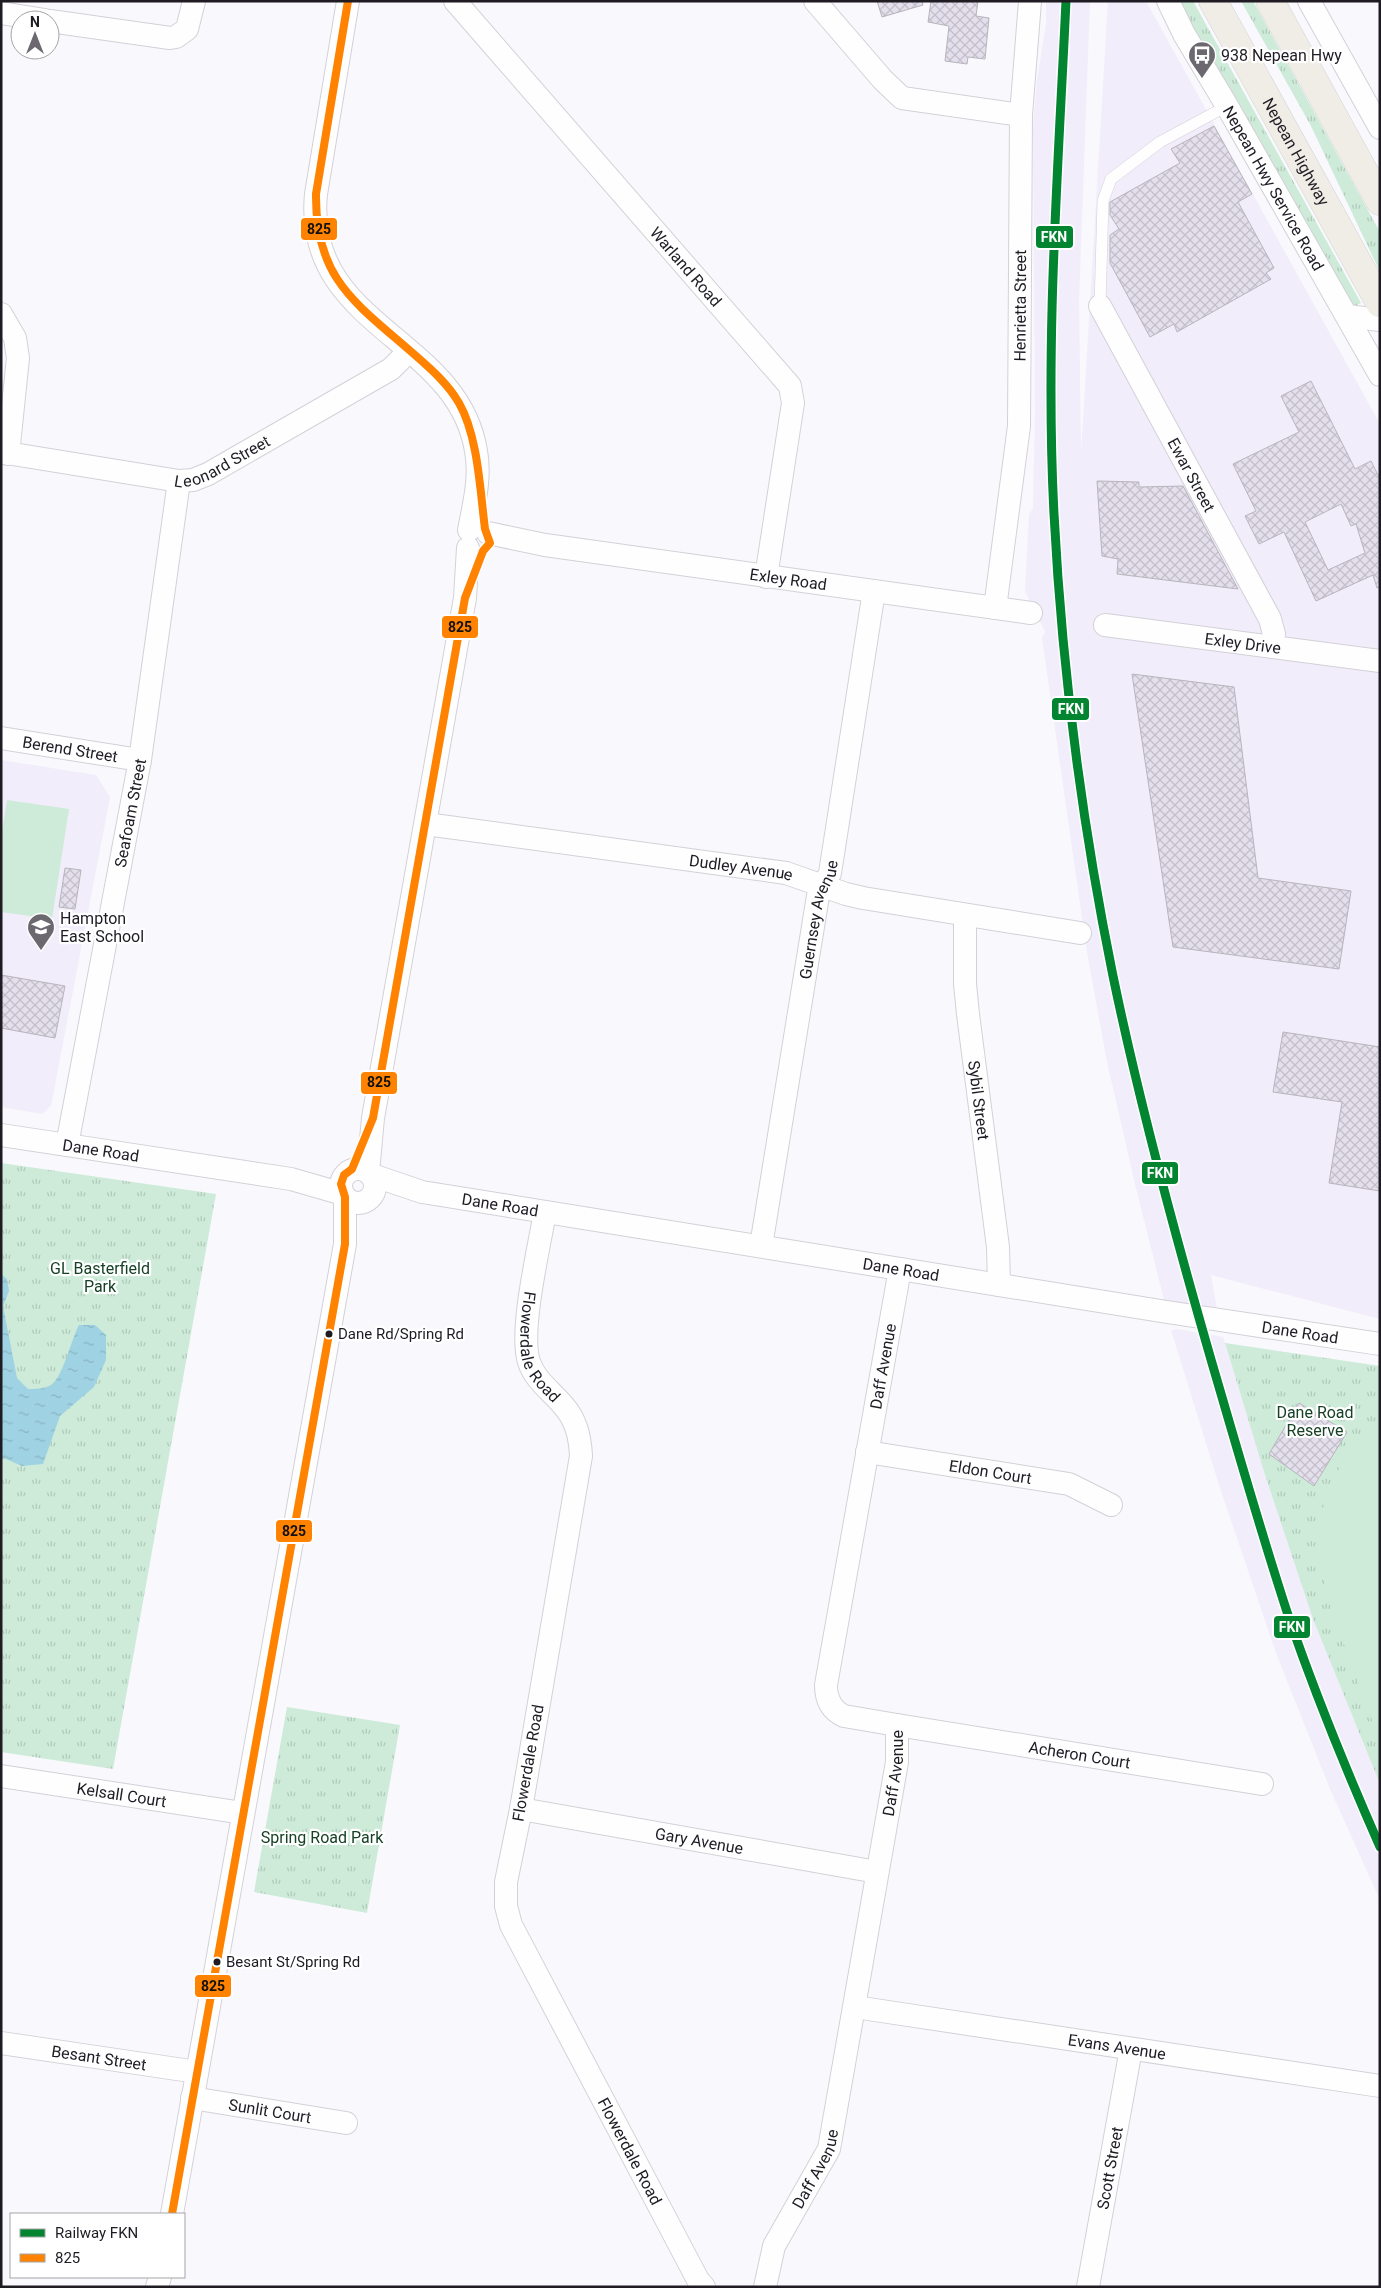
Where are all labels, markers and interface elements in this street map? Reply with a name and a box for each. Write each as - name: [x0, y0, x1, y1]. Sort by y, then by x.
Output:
- north arrow: [10, 10, 60, 60]
- text: N: [30, 14, 40, 30]
- bus stop icon: 938 Nepean Hwy: [1187, 40, 1217, 79]
- place label: 938 Nepean Hwy: [1221, 46, 1342, 65]
- street label: Nepean Highway: [1259, 94, 1334, 209]
- street label: Nepean Hwy Service Road: [1219, 102, 1328, 274]
- line badge: 825: [300, 217, 338, 241]
- text: 825: [307, 221, 331, 237]
- street label: Warland Road: [646, 223, 726, 310]
- line badge: FKN: [1035, 225, 1074, 249]
- text: FKN: [1041, 229, 1067, 245]
- street label: Henrietta Street: [1010, 250, 1030, 362]
- street label: Leonard Street: [173, 431, 273, 491]
- street label: Ewar Street: [1164, 434, 1219, 515]
- street label: Exley Road: [749, 564, 828, 594]
- line badge: 825: [441, 615, 479, 639]
- text: 825: [448, 619, 472, 635]
- street label: Exley Drive: [1204, 629, 1282, 657]
- line badge: FKN: [1051, 697, 1090, 721]
- text: FKN: [1058, 701, 1084, 717]
- street label: Berend Street: [21, 732, 119, 766]
- street label: Seafoam Street: [110, 757, 150, 869]
- street label: Dudley Avenue: [688, 850, 796, 884]
- street label: Guernsey Avenue: [795, 859, 841, 981]
- place label: Hampton East School: [60, 909, 144, 946]
- school or university icon: Hampton East School: [26, 912, 56, 951]
- street label: Sybil Street: [965, 1059, 994, 1141]
- line badge: 825: [360, 1071, 398, 1095]
- text: 825: [367, 1074, 391, 1090]
- street label: Dane Road: [61, 1135, 140, 1165]
- line badge: FKN: [1141, 1161, 1179, 1185]
- text: FKN: [1147, 1165, 1173, 1181]
- street label: Dane Road: [461, 1189, 540, 1220]
- street label: Dane Road: [861, 1254, 941, 1285]
- park label: GL Basterfield Park: [50, 1259, 150, 1296]
- street label: Flowerdale Road: [517, 1290, 564, 1406]
- street label: Dane Road: [1261, 1317, 1340, 1347]
- street label: Daff Avenue: [866, 1322, 900, 1411]
- place label: Dane Rd/Spring Rd: [338, 1325, 464, 1343]
- marker: Dane Rd/Spring Rd: [324, 1329, 334, 1339]
- park label: Dane Road Reserve: [1276, 1403, 1354, 1440]
- street label: Eldon Court: [948, 1456, 1033, 1487]
- line badge: 825: [275, 1519, 313, 1543]
- text: 825: [282, 1523, 306, 1539]
- line badge: FKN: [1273, 1615, 1311, 1639]
- text: FKN: [1279, 1619, 1305, 1635]
- street label: Flowerdale Road: [508, 1703, 548, 1823]
- street label: Daff Avenue: [878, 1730, 907, 1818]
- street label: Acheron Court: [1027, 1737, 1132, 1772]
- street label: Kelsall Court: [76, 1778, 168, 1811]
- street label: Gary Avenue: [654, 1823, 745, 1858]
- park label: Spring Road Park: [261, 1828, 384, 1847]
- place label: Besant St/Spring Rd: [226, 1953, 360, 1971]
- marker: Besant St/Spring Rd: [212, 1957, 222, 1967]
- line badge: 825: [194, 1974, 232, 1998]
- text: 825: [201, 1978, 225, 1994]
- street label: Evans Avenue: [1067, 2030, 1167, 2063]
- street label: Besant Street: [50, 2041, 148, 2074]
- street label: Flowerdale Road: [594, 2094, 666, 2208]
- street label: Sunlit Court: [227, 2095, 313, 2127]
- street label: Scott Street: [1093, 2125, 1126, 2211]
- street label: Daff Avenue: [788, 2128, 842, 2212]
- legend: [10, 2213, 185, 2278]
- text: Railway FKN: [55, 2224, 138, 2242]
- text: 825: [55, 2249, 80, 2267]

